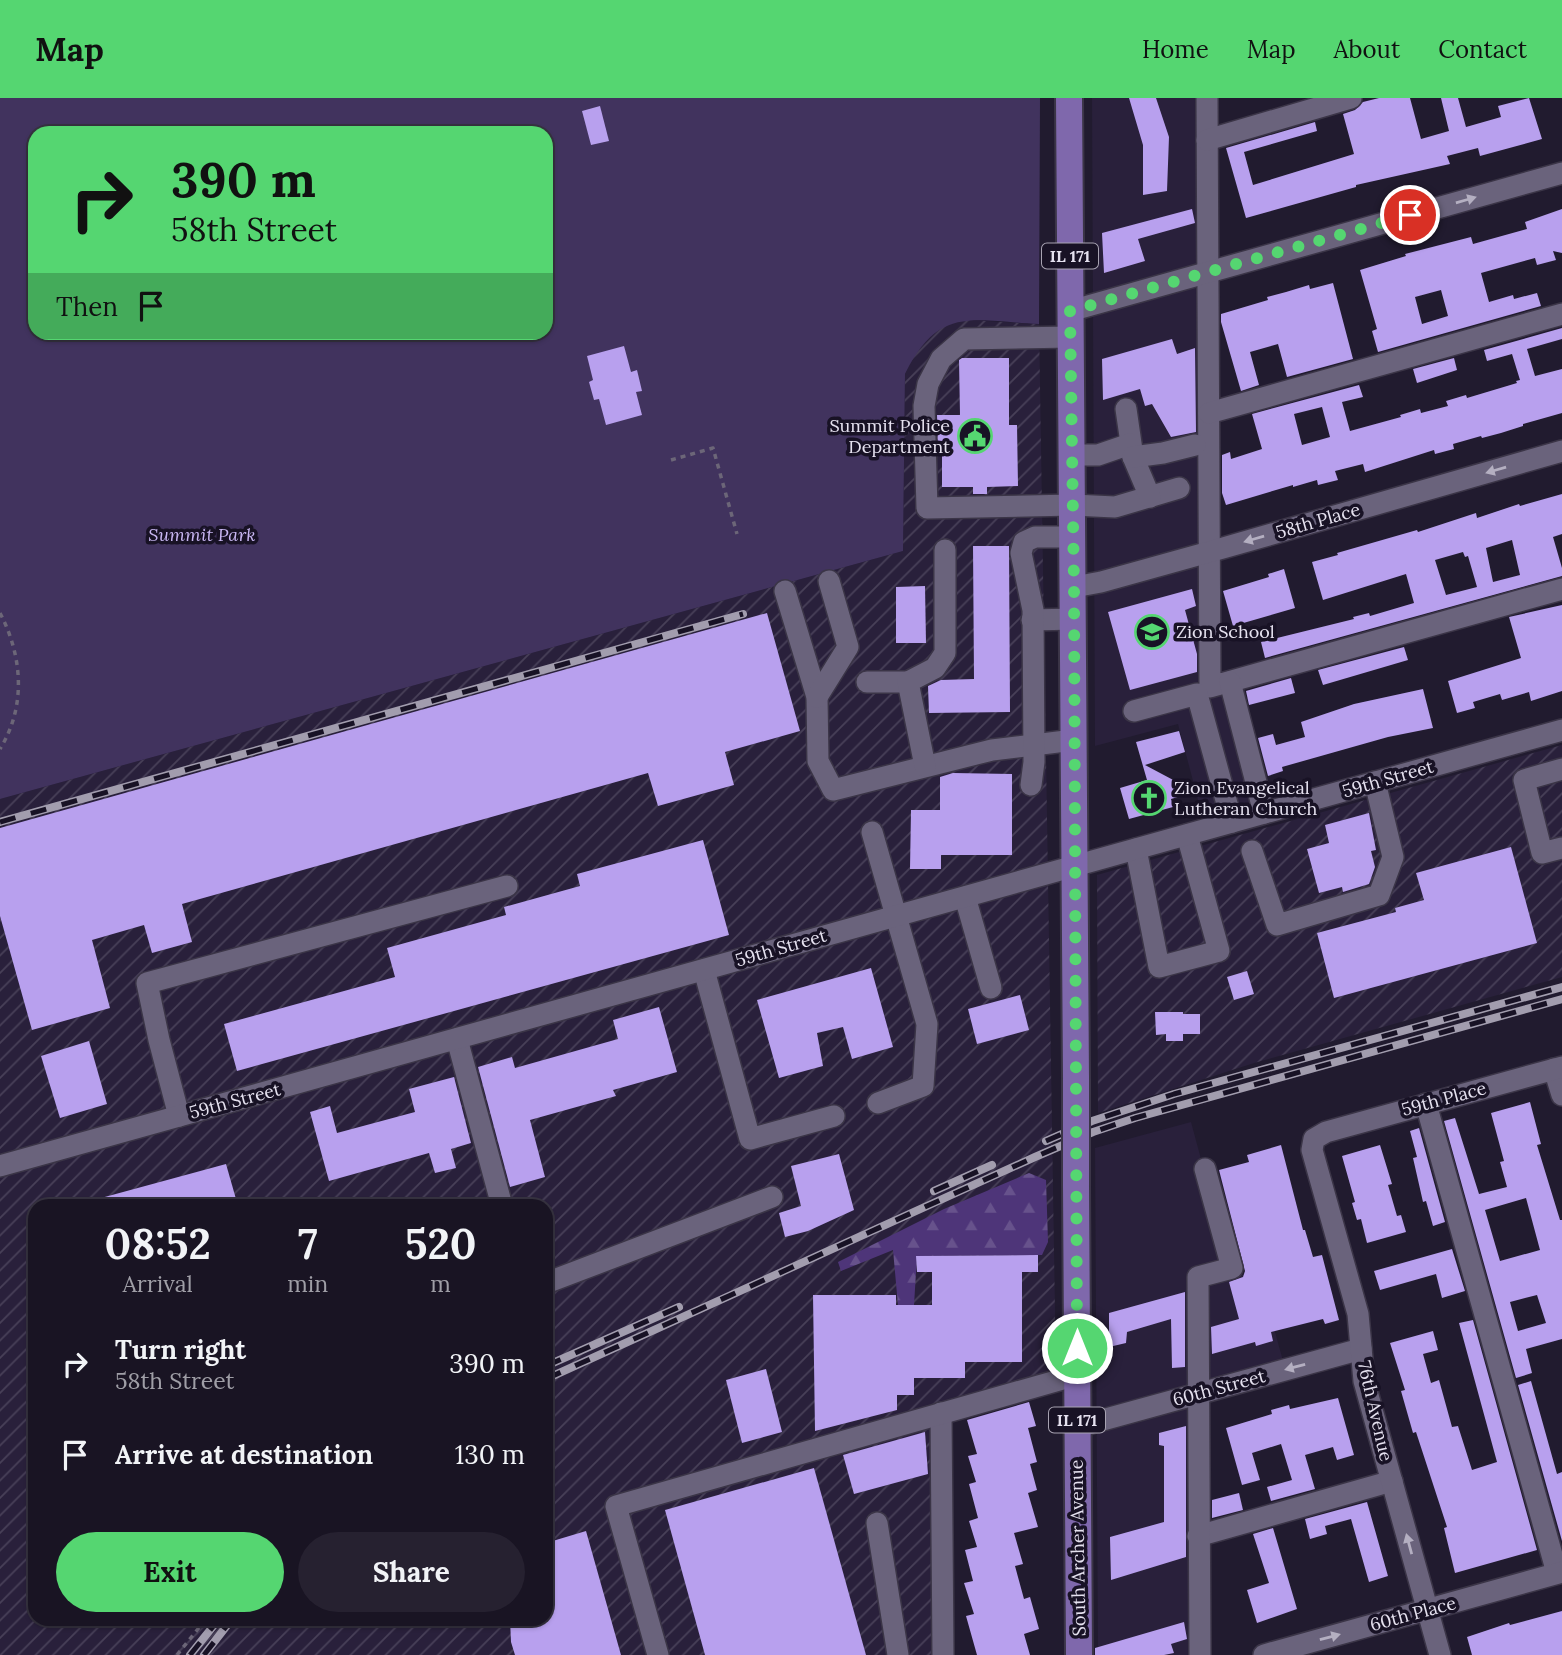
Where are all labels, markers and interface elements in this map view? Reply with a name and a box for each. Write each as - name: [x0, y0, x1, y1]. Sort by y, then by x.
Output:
- text: Map: [35, 28, 104, 70]
- text: Home: [1142, 34, 1209, 65]
- text: Map: [1247, 34, 1296, 65]
- text: About: [1334, 34, 1400, 65]
- text: Contact: [1438, 34, 1527, 65]
- text: 390 m: [171, 148, 316, 210]
- icon: right: [56, 154, 147, 245]
- pin: [1380, 185, 1440, 245]
- one-way arrow: [1456, 194, 1477, 204]
- icon: arrive: [1391, 196, 1429, 234]
- text: 58th Street: [171, 209, 337, 250]
- road number: IL 171: [1042, 244, 1098, 268]
- icon: arrive: [132, 287, 170, 325]
- text: Then: [56, 290, 118, 323]
- place label: Summit Police Department: [829, 414, 950, 458]
- public building icon: Summit Police Department: [956, 417, 994, 455]
- one-way arrow: [1486, 465, 1507, 475]
- street label: 58th Place: [1273, 497, 1363, 544]
- park label: Summit Park: [148, 523, 256, 546]
- one-way arrow: [1243, 535, 1264, 545]
- school or university icon: Zion School: [1133, 613, 1171, 651]
- place label: Zion School: [1176, 620, 1275, 643]
- street label: 59th Street: [1340, 755, 1436, 802]
- place label: Zion Evangelical Lutheran Church: [1174, 776, 1318, 820]
- church icon: Zion Evangelical Lutheran Church: [1130, 779, 1168, 817]
- street label: 59th Street: [733, 924, 829, 971]
- street label: 59th Place: [1399, 1076, 1489, 1121]
- street label: 59th Street: [187, 1077, 283, 1124]
- text: 08:52: [104, 1217, 211, 1271]
- text: 7: [298, 1217, 318, 1271]
- text: 520: [405, 1217, 477, 1271]
- text: Arrival: [122, 1269, 193, 1298]
- text: min: [287, 1269, 328, 1298]
- text: m: [430, 1269, 451, 1298]
- position arrow: [1040, 1311, 1114, 1385]
- text: Turn right: [115, 1333, 246, 1366]
- icon: right: [56, 1345, 94, 1383]
- text: 390 m: [449, 1347, 525, 1380]
- street label: 76th Avenue: [1353, 1358, 1398, 1464]
- one-way arrow: [1284, 1362, 1306, 1373]
- street label: 60th Street: [1170, 1364, 1268, 1411]
- text: 58th Street: [115, 1366, 234, 1395]
- road number: IL 171: [1049, 1408, 1105, 1432]
- icon: arrive: [56, 1436, 94, 1474]
- text: Arrive at destination: [115, 1438, 373, 1471]
- text: 130 m: [455, 1438, 525, 1471]
- street label: South Archer Avenue: [1064, 1459, 1091, 1637]
- button: Exit: [56, 1532, 284, 1612]
- button: Share: [298, 1532, 525, 1612]
- one-way arrow: [1403, 1533, 1414, 1555]
- street label: 60th Place: [1367, 1591, 1459, 1636]
- one-way arrow: [1319, 1631, 1341, 1642]

